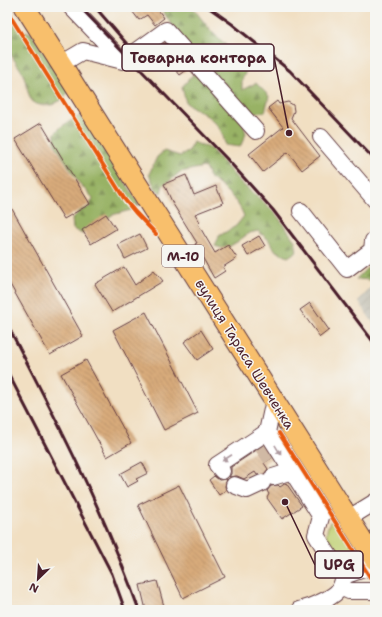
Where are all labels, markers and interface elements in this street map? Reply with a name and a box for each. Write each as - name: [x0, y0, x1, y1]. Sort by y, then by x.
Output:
- callout: Товарна контора: [122, 44, 274, 71]
- text: Товарна контора: [130, 48, 267, 68]
- road number: М-10: [162, 245, 204, 267]
- street label: вулиця Тараса Шевченка: [191, 275, 299, 433]
- one-way arrow: [275, 444, 282, 456]
- one-way arrow: [222, 454, 232, 462]
- callout: UPG: [315, 551, 363, 578]
- text: UPG: [323, 555, 355, 575]
- north arrow: [18, 559, 58, 599]
- text: N: [27, 579, 41, 596]

